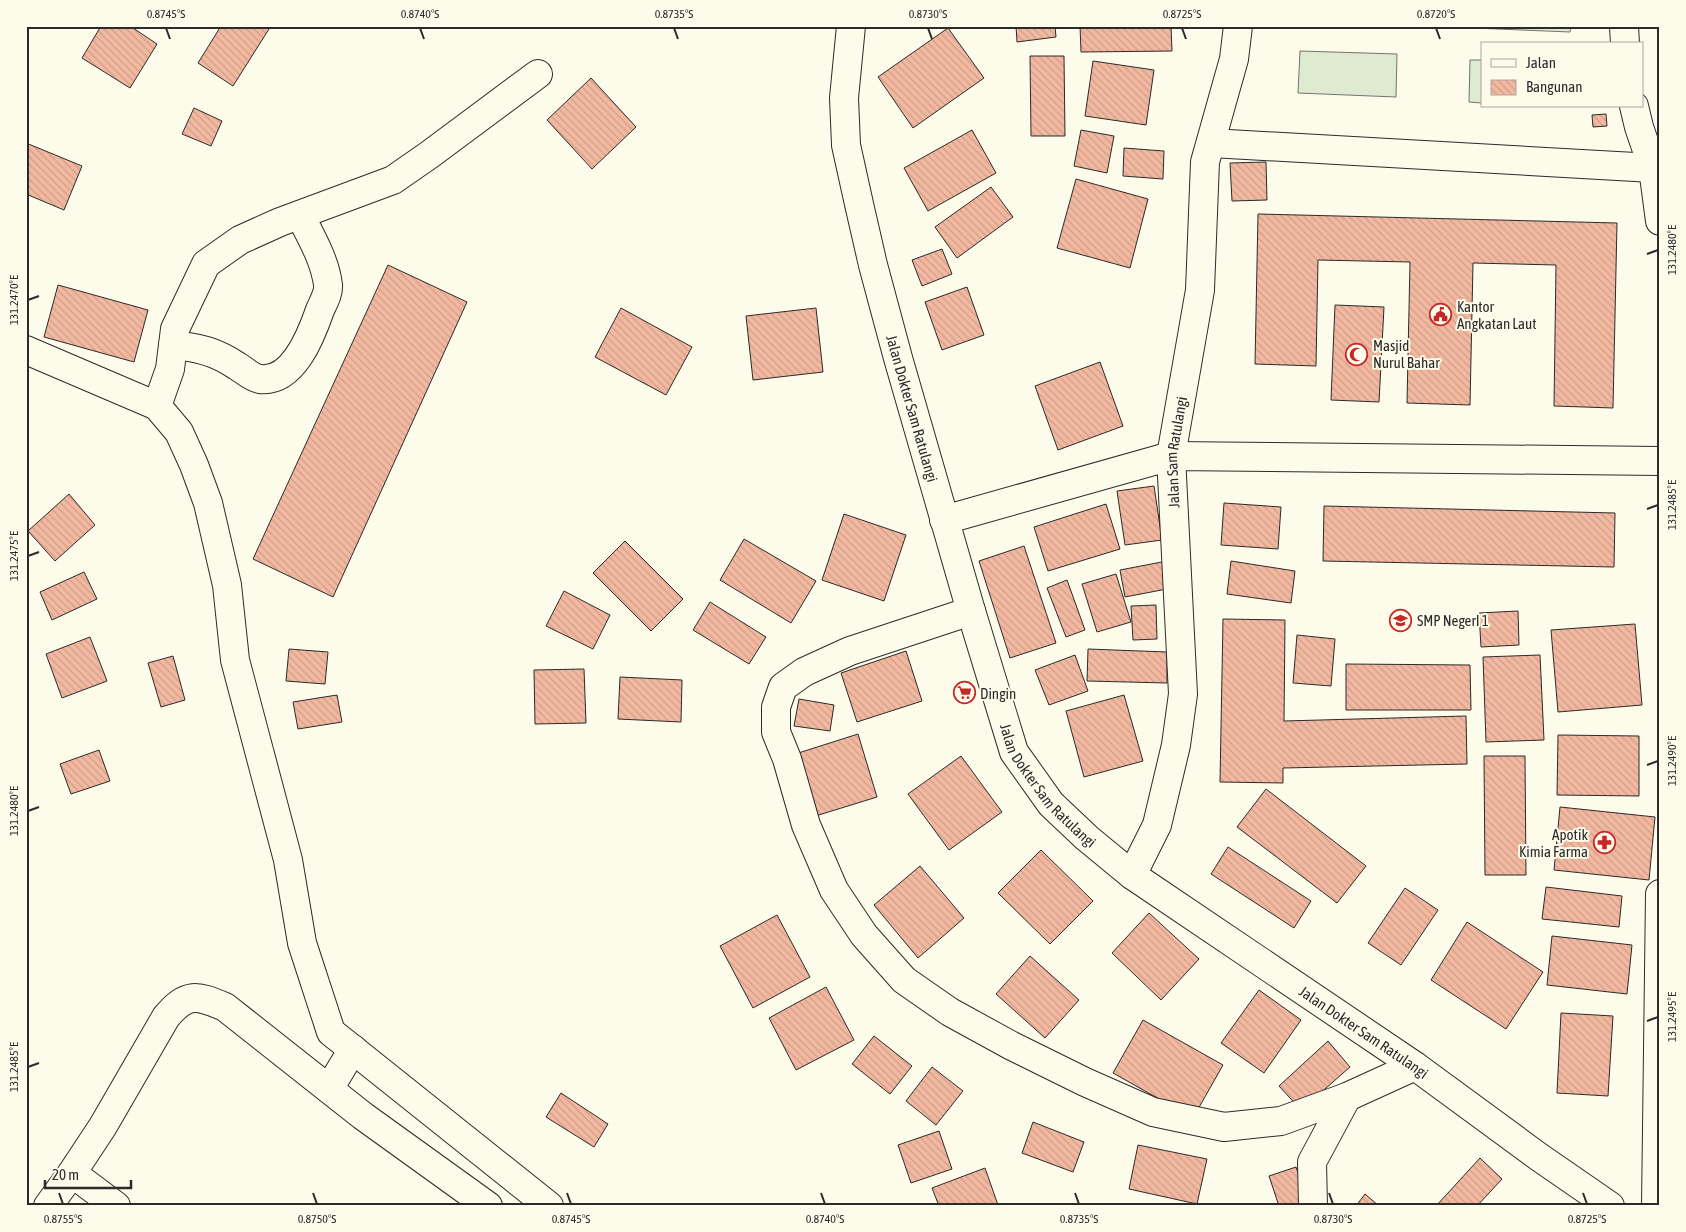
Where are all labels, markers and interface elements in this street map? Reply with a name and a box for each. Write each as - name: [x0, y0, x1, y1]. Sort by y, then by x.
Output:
- text: 0.8745°S: [147, 7, 185, 21]
- text: 0.8740°S: [401, 7, 439, 21]
- text: 0.8735°S: [655, 7, 693, 21]
- text: 0.8730°S: [909, 7, 947, 21]
- text: 0.8725°S: [1163, 7, 1201, 21]
- text: 0.8720°S: [1417, 7, 1455, 21]
- legend: [1481, 42, 1644, 108]
- text: Jalan: [1526, 54, 1556, 71]
- text: Bangunan: [1526, 78, 1583, 95]
- text: 131.2480°E: [1665, 225, 1679, 275]
- text: 131.2470°E: [7, 275, 21, 325]
- place label: Kantor Angkatan Laut: [1457, 298, 1537, 332]
- public building icon: Kantor Angkatan Laut: [1429, 303, 1453, 327]
- street label: Jalan Dokter Sam Ratulangi: [884, 333, 942, 484]
- place label: Masjid Nurul Bahar: [1373, 337, 1440, 371]
- mosque icon: Masjid Nurul Bahar: [1345, 342, 1369, 366]
- street label: Jalan Sam Ratulangi: [1162, 395, 1190, 509]
- text: 131.2485°E: [1665, 480, 1679, 530]
- text: 131.2475°E: [7, 531, 21, 581]
- school or university icon: SMP NegerI 1: [1389, 608, 1413, 632]
- place label: SMP NegerI 1: [1417, 612, 1489, 629]
- supermarket icon: Dingin: [952, 681, 976, 705]
- place label: Dingin: [980, 685, 1016, 702]
- street label: Jalan Dokter Sam Ratulangi: [997, 721, 1100, 850]
- text: 131.2490°E: [1665, 736, 1679, 786]
- text: 131.2480°E: [7, 786, 21, 836]
- place label: Apotik Kimia Farma: [1519, 826, 1588, 860]
- pharmacy icon: Apotik Kimia Farma: [1592, 831, 1616, 855]
- street label: Jalan Dokter Sam Ratulangi: [1296, 982, 1432, 1081]
- text: 131.2495°E: [1665, 992, 1679, 1042]
- text: 131.2485°E: [7, 1042, 21, 1092]
- scale bar: [45, 1157, 131, 1189]
- text: 20 m: [52, 1166, 79, 1183]
- text: 0.8755°S: [44, 1212, 82, 1226]
- text: 0.8750°S: [298, 1212, 336, 1226]
- text: 0.8745°S: [552, 1212, 590, 1226]
- text: 0.8740°S: [806, 1212, 844, 1226]
- text: 0.8735°S: [1060, 1212, 1098, 1226]
- text: 0.8730°S: [1314, 1212, 1352, 1226]
- text: 0.8725°S: [1568, 1212, 1606, 1226]

